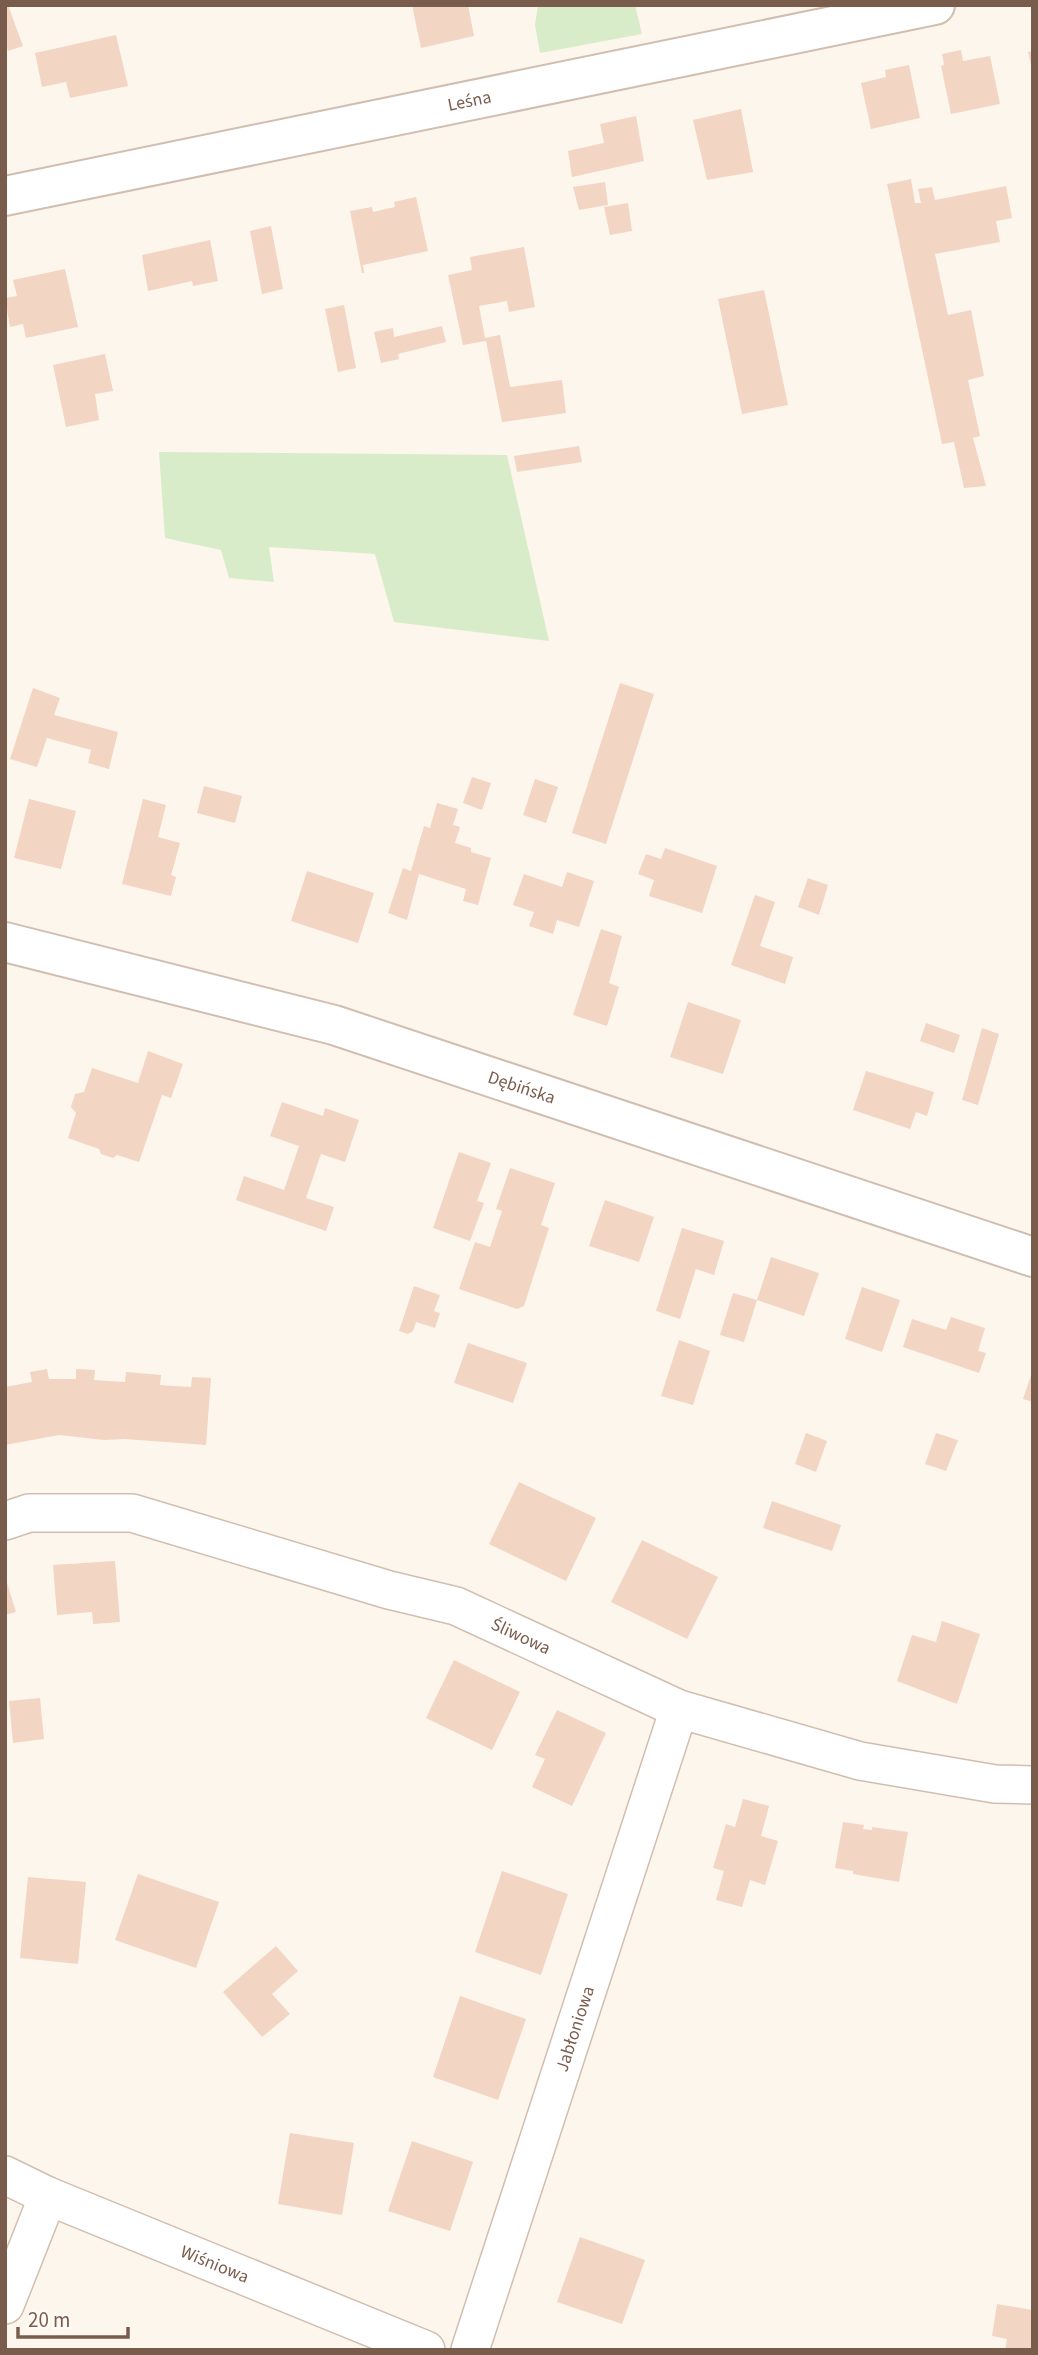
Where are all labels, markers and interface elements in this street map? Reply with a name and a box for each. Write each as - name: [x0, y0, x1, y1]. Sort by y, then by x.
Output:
- street label: Leśna: [445, 84, 493, 117]
- street label: Dębińska: [485, 1064, 559, 1110]
- street label: Śliwowa: [487, 1611, 555, 1661]
- street label: Jabłoniowa: [549, 1983, 600, 2075]
- street label: Wiśniowa: [177, 2239, 253, 2289]
- scale bar: [18, 2296, 128, 2340]
- text: 20 m: [28, 2305, 70, 2335]

